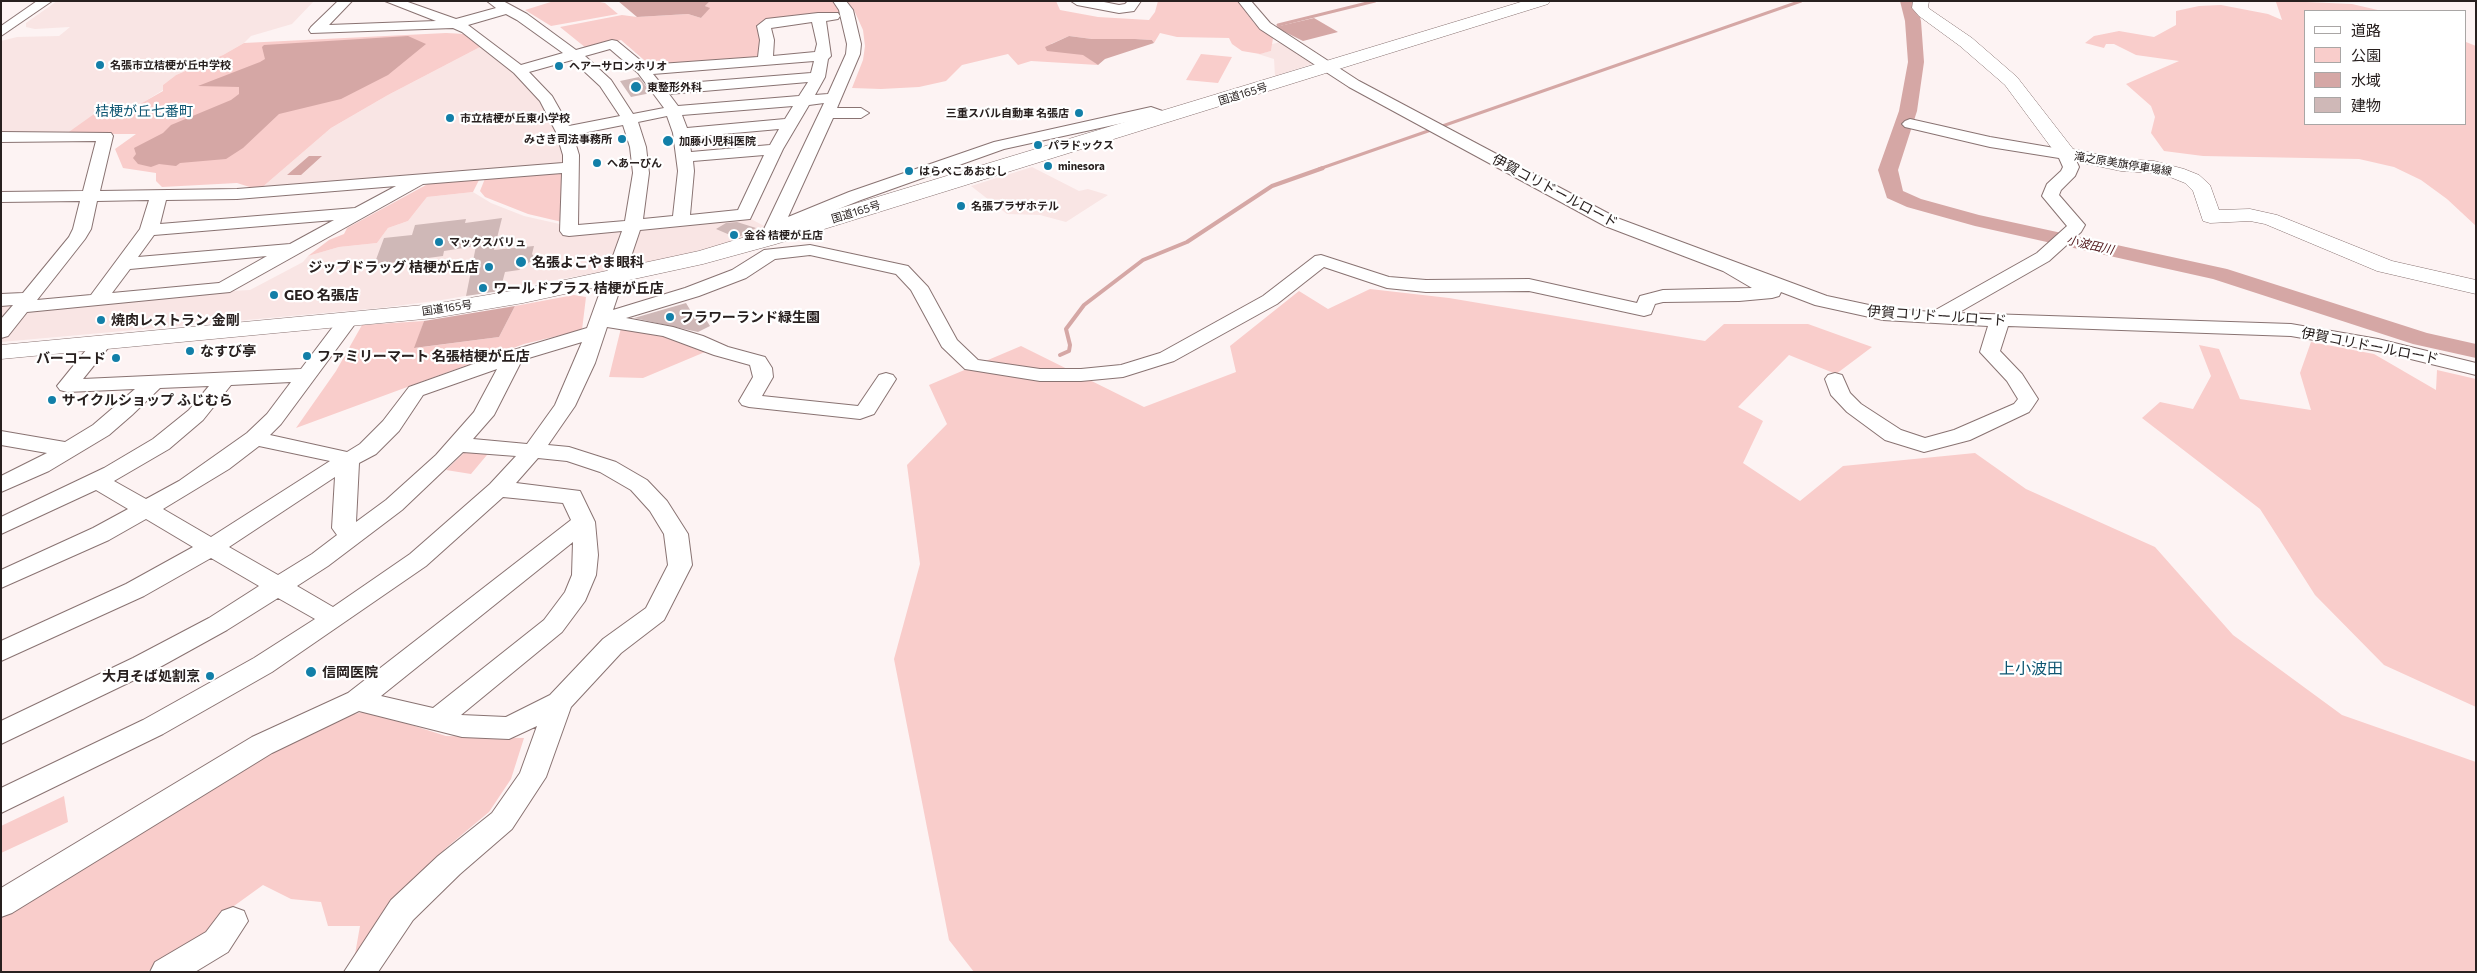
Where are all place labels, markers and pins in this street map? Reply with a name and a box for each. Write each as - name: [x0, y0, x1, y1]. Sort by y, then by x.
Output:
- place label: 名張市立桔梗が丘中学校: [110, 58, 231, 72]
- marker: 名張市立桔梗が丘中学校: [94, 59, 106, 71]
- place label: ヘアーサロンホリオ: [569, 59, 667, 73]
- marker: ヘアーサロンホリオ: [553, 60, 565, 72]
- marker: 東整形外科: [629, 80, 643, 94]
- place label: 東整形外科: [647, 80, 702, 94]
- place label: 三重スバル自動車 名張店: [946, 106, 1069, 120]
- marker: 三重スバル自動車 名張店: [1073, 107, 1085, 119]
- place label: 市立桔梗が丘東小学校: [460, 111, 570, 125]
- marker: 市立桔梗が丘東小学校: [444, 112, 456, 124]
- place label: みさき司法事務所: [524, 132, 612, 146]
- marker: みさき司法事務所: [616, 133, 628, 145]
- marker: 加藤小児科医院: [661, 134, 675, 148]
- place label: 加藤小児科医院: [679, 134, 756, 148]
- place label: パラドックス: [1048, 138, 1114, 152]
- marker: パラドックス: [1032, 139, 1044, 151]
- place label: へあーぴん: [607, 156, 662, 170]
- marker: へあーぴん: [591, 157, 603, 169]
- place label: minesora: [1058, 159, 1105, 173]
- marker: minesora: [1042, 160, 1054, 172]
- place label: はらぺこあおむし: [919, 164, 1007, 178]
- marker: はらぺこあおむし: [903, 165, 915, 177]
- place label: 名張プラザホテル: [971, 199, 1059, 213]
- marker: 名張プラザホテル: [955, 200, 967, 212]
- place label: 金谷 桔梗が丘店: [744, 228, 823, 242]
- marker: 金谷 桔梗が丘店: [728, 229, 740, 241]
- place label: マックスバリュ: [449, 235, 526, 249]
- marker: マックスバリュ: [433, 236, 445, 248]
- place label: 名張よこやま眼科: [532, 254, 644, 270]
- marker: 名張よこやま眼科: [514, 255, 528, 269]
- place label: ジップドラッグ 桔梗が丘店: [308, 259, 479, 275]
- marker: ジップドラッグ 桔梗が丘店: [483, 261, 495, 273]
- place label: ワールドプラス 桔梗が丘店: [493, 280, 664, 296]
- marker: ワールドプラス 桔梗が丘店: [477, 282, 489, 294]
- place label: GEO 名張店: [284, 287, 359, 303]
- marker: GEO 名張店: [268, 289, 280, 301]
- place label: フラワーランド緑生園: [680, 309, 820, 325]
- marker: フラワーランド緑生園: [664, 311, 676, 323]
- place label: 焼肉レストラン 金剛: [111, 312, 240, 328]
- marker: 焼肉レストラン 金剛: [95, 314, 107, 326]
- place label: なすび亭: [200, 343, 256, 359]
- marker: なすび亭: [184, 345, 196, 357]
- place label: ファミリーマート 名張桔梗が丘店: [317, 348, 530, 364]
- place label: バーコード: [36, 350, 106, 366]
- marker: ファミリーマート 名張桔梗が丘店: [301, 350, 313, 362]
- marker: バーコード: [110, 352, 122, 364]
- place label: サイクルショップ ふじむら: [62, 392, 233, 408]
- marker: サイクルショップ ふじむら: [46, 394, 58, 406]
- place label: 信岡医院: [322, 664, 378, 680]
- marker: 信岡医院: [304, 665, 318, 679]
- place label: 大月そば処割烹: [102, 668, 200, 684]
- marker: 大月そば処割烹: [204, 670, 216, 682]

